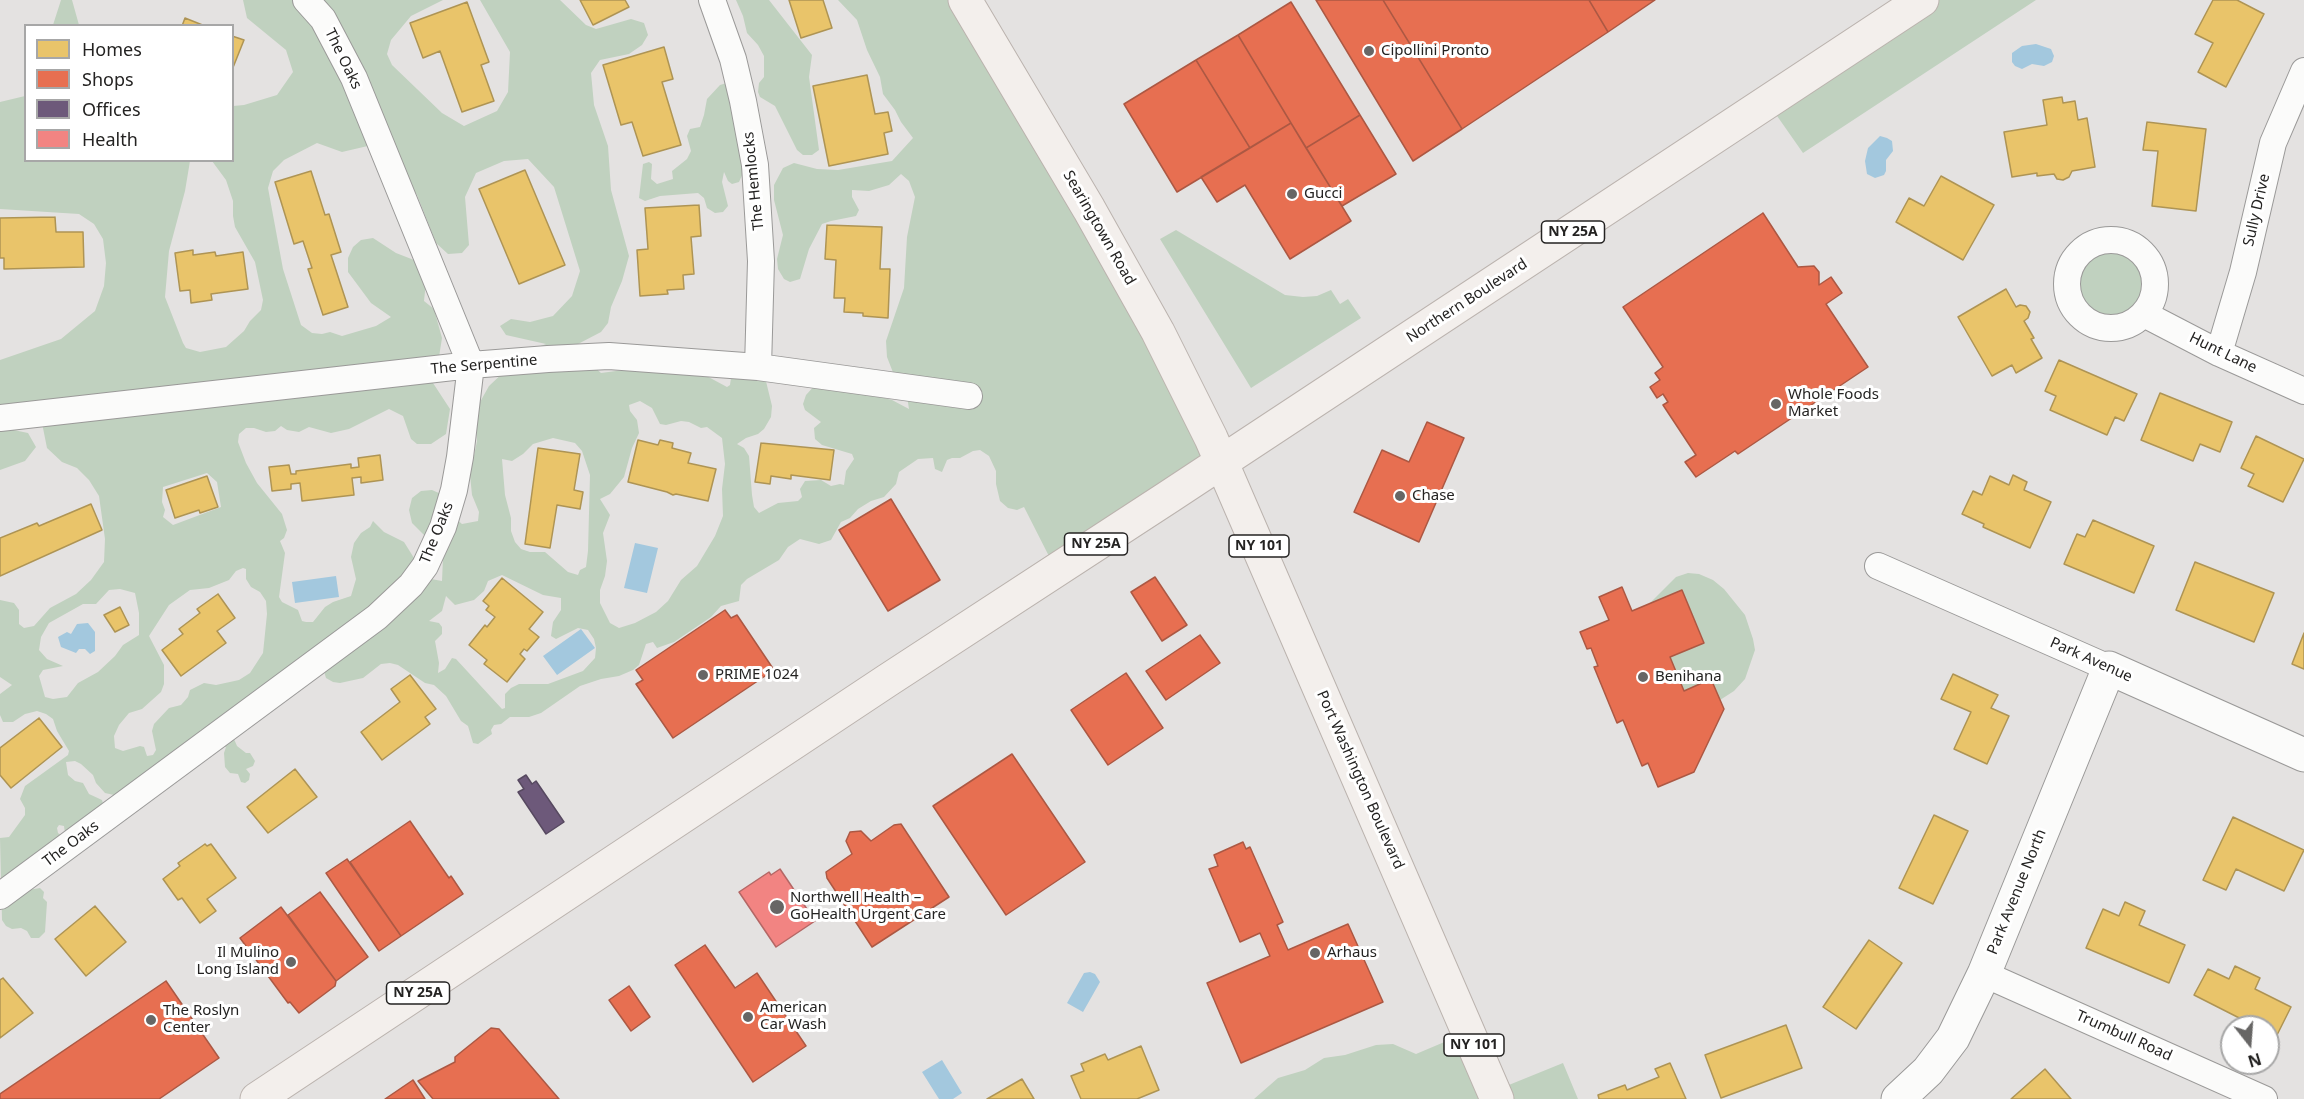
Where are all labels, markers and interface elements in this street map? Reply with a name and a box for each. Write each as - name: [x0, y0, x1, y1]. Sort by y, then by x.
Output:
- legend: [24, 24, 234, 162]
- street label: The Oaks: [321, 26, 365, 92]
- text: Homes: [82, 37, 142, 61]
- place label: Cipollini Pronto: [1381, 42, 1489, 60]
- marker: Cipollini Pronto: [1362, 44, 1376, 58]
- text: Shops: [82, 67, 134, 91]
- text: Offices: [82, 97, 141, 121]
- text: Health: [82, 127, 138, 151]
- street label: The Hemlocks: [740, 131, 768, 231]
- street label: Searingtown Road: [1059, 168, 1139, 288]
- street label: Sully Drive: [2240, 172, 2274, 248]
- place label: Gucci: [1304, 185, 1342, 203]
- marker: Gucci: [1285, 187, 1299, 201]
- road number: NY 25A: [1542, 221, 1604, 243]
- street label: Northern Boulevard: [1403, 255, 1531, 347]
- street label: Hunt Lane: [2186, 329, 2260, 377]
- street label: The Serpentine: [430, 351, 538, 379]
- place label: Whole Foods Market: [1788, 386, 1879, 421]
- marker: Whole Foods Market: [1769, 397, 1783, 411]
- place label: Chase: [1412, 487, 1455, 505]
- marker: Chase: [1393, 489, 1407, 503]
- street label: The Oaks: [416, 499, 458, 567]
- road number: NY 25A: [1064, 533, 1128, 555]
- road number: NY 101: [1229, 535, 1289, 557]
- street label: Park Avenue: [2047, 634, 2135, 686]
- place label: PRIME 1024: [715, 666, 799, 684]
- marker: PRIME 1024: [696, 668, 710, 682]
- place label: Benihana: [1655, 668, 1722, 686]
- marker: Benihana: [1636, 670, 1650, 684]
- street label: Port Washington Boulevard: [1312, 688, 1408, 872]
- street label: The Oaks: [40, 817, 102, 871]
- street label: Park Avenue North: [1984, 827, 2050, 957]
- place label: Northwell Health – GoHealth Urgent Care: [790, 889, 946, 924]
- marker: Northwell Health – GoHealth Urgent Care: [768, 898, 786, 916]
- place label: Il Mulino Long Island: [197, 944, 279, 979]
- place label: Arhaus: [1327, 944, 1377, 962]
- marker: Arhaus: [1308, 946, 1322, 960]
- marker: Il Mulino Long Island: [284, 955, 298, 969]
- road number: NY 25A: [386, 982, 450, 1004]
- place label: American Car Wash: [760, 999, 827, 1034]
- place label: The Roslyn Center: [163, 1002, 239, 1037]
- street label: Trumbull Road: [2073, 1007, 2175, 1065]
- marker: American Car Wash: [741, 1010, 755, 1024]
- marker: The Roslyn Center: [144, 1013, 158, 1027]
- north arrow: [2220, 1015, 2280, 1075]
- road number: NY 101: [1444, 1034, 1504, 1056]
- text: N: [2245, 1048, 2264, 1073]

